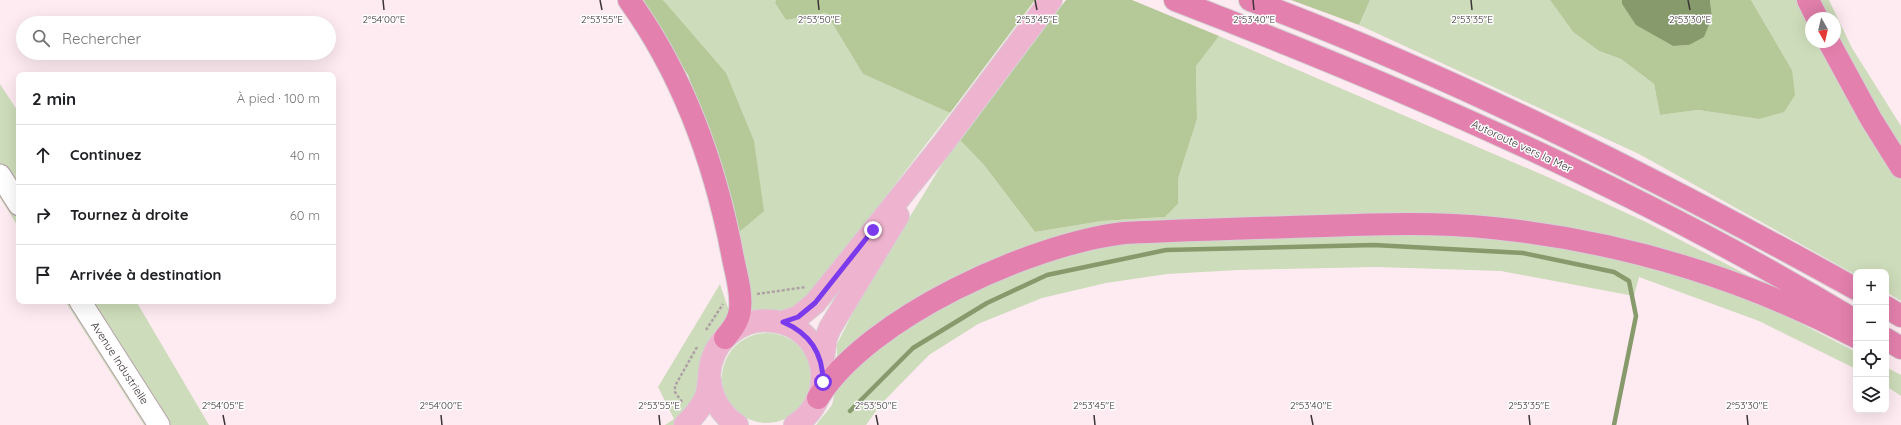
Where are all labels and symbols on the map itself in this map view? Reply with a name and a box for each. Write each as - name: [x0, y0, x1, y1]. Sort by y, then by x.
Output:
- north arrow: [1805, 12, 1841, 48]
- text: 2°54'00"E: [363, 13, 406, 26]
- text: 2°53'55"E: [581, 13, 623, 26]
- text: 2°53'50"E: [798, 13, 841, 26]
- text: 2°53'45"E: [1016, 13, 1058, 26]
- text: 2°53'40"E: [1233, 13, 1275, 26]
- text: 2°53'35"E: [1451, 13, 1493, 26]
- text: 2°53'30"E: [1669, 13, 1711, 26]
- street label: Autoroute vers la Mer: [1469, 117, 1575, 176]
- route end: [864, 221, 882, 239]
- street label: Avenue Industrielle: [88, 319, 152, 407]
- route start: [814, 373, 832, 391]
- text: 2°54'05"E: [202, 399, 245, 412]
- text: 2°54'00"E: [420, 399, 463, 412]
- text: 2°53'55"E: [638, 399, 680, 412]
- text: 2°53'50"E: [855, 399, 898, 412]
- text: 2°53'45"E: [1073, 399, 1115, 412]
- text: 2°53'40"E: [1290, 399, 1332, 412]
- text: 2°53'35"E: [1508, 399, 1550, 412]
- text: 2°53'30"E: [1726, 399, 1768, 412]

